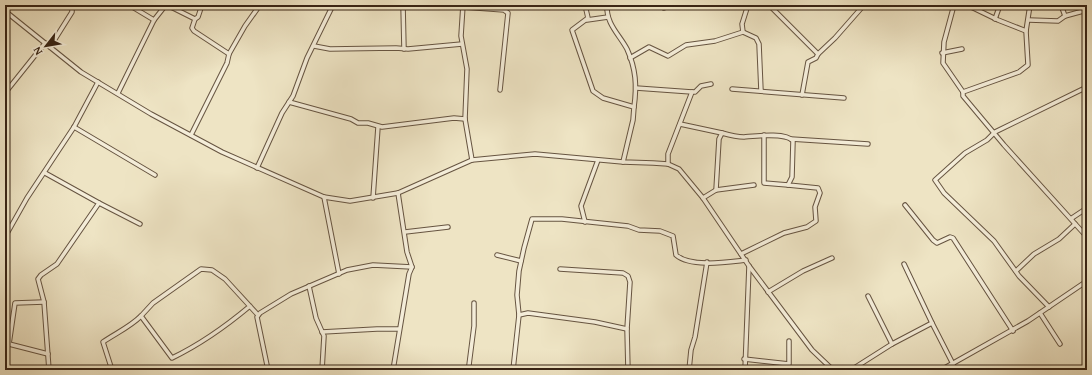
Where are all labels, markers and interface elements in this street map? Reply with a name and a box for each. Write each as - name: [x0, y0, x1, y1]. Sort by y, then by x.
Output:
- north arrow: [26, 26, 66, 66]
- text: N: [28, 43, 46, 58]

